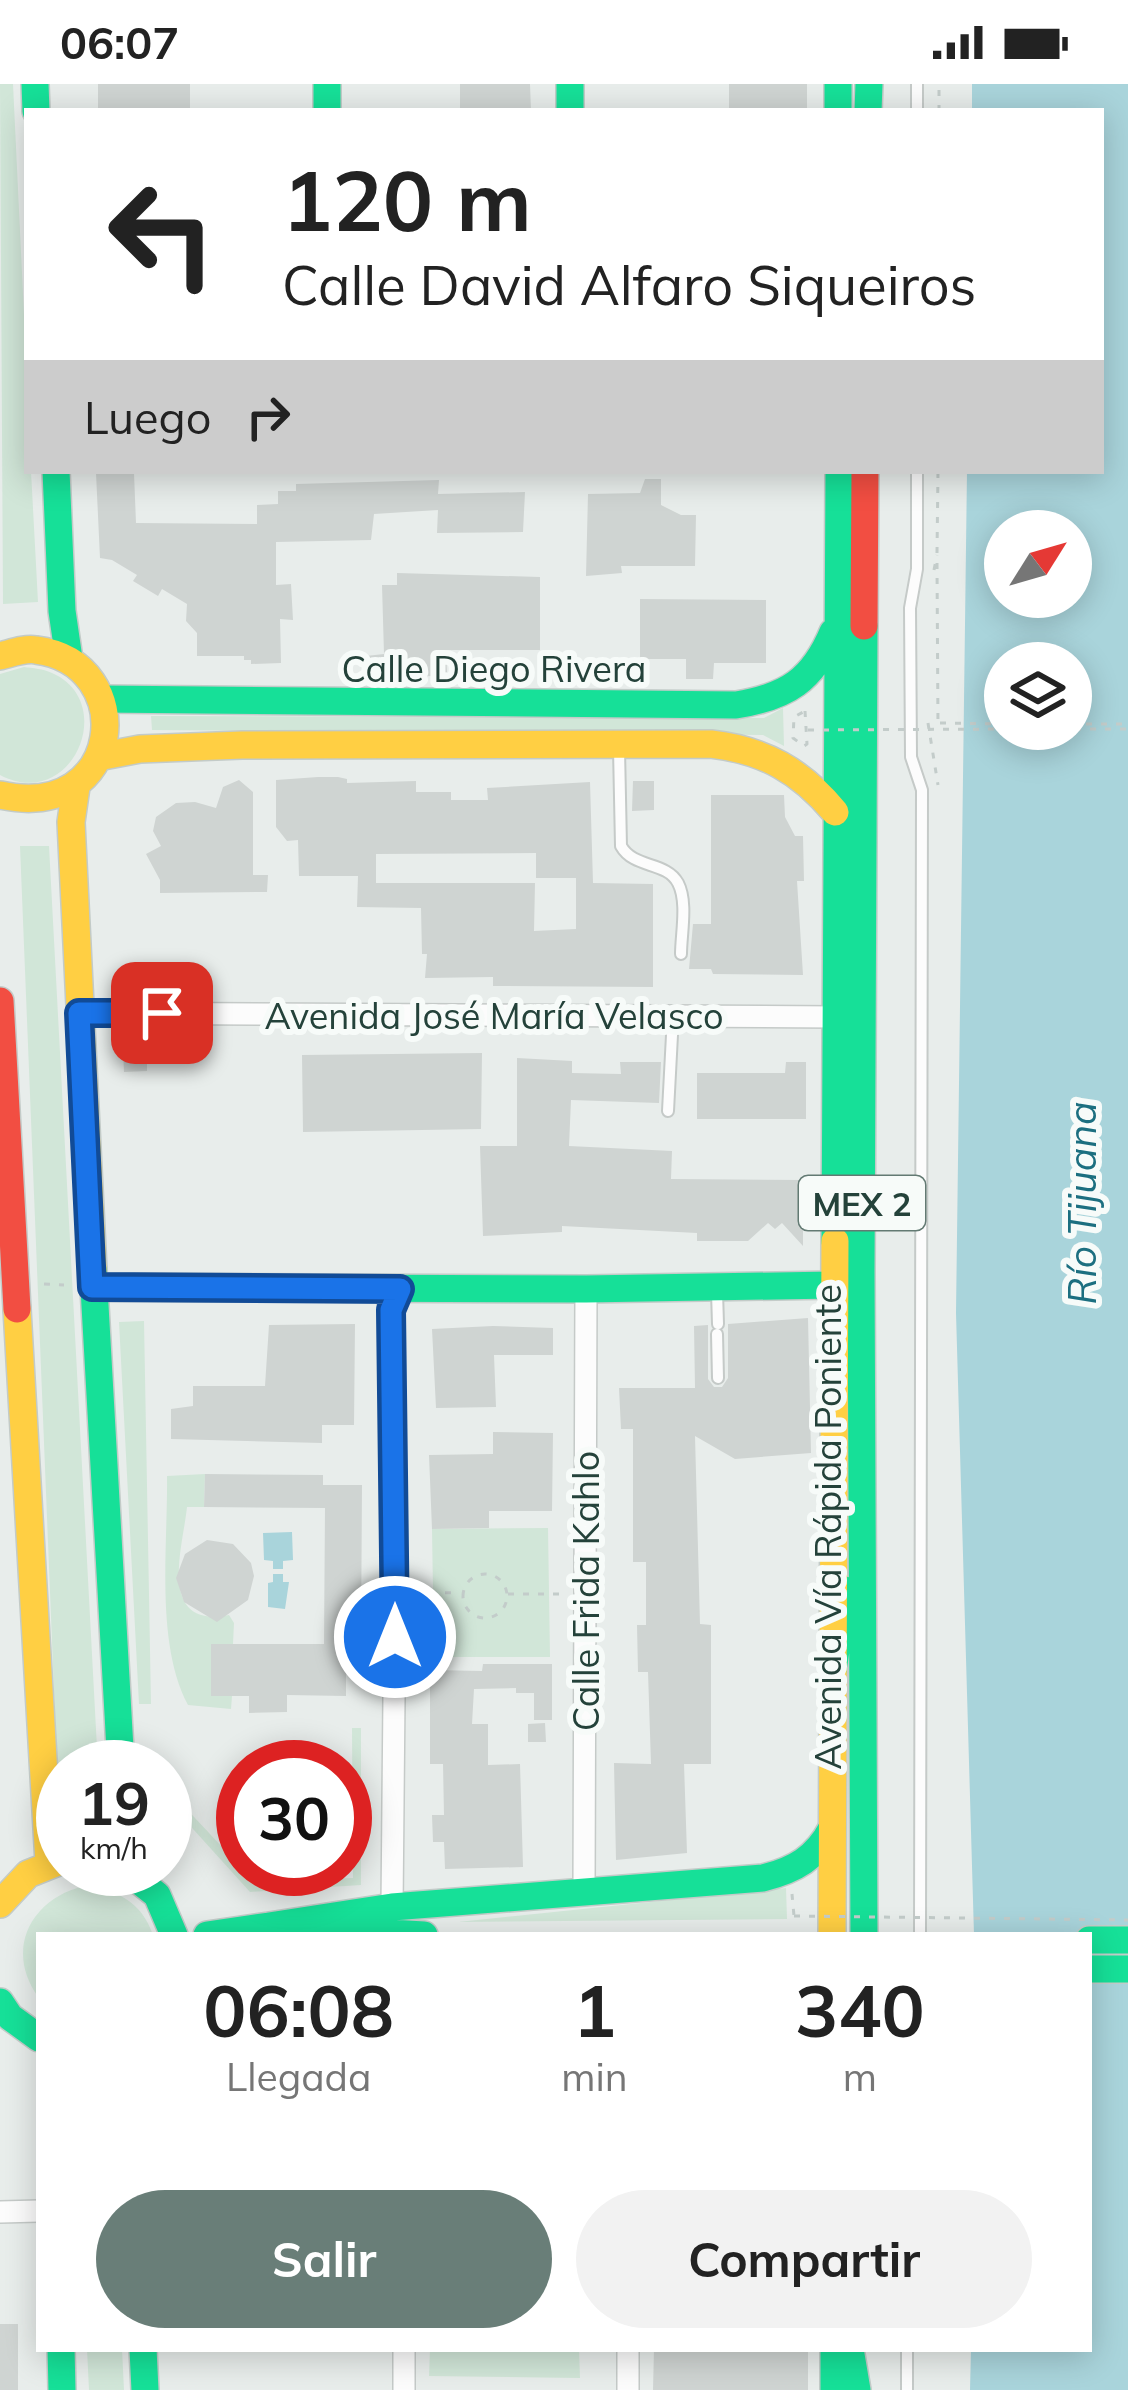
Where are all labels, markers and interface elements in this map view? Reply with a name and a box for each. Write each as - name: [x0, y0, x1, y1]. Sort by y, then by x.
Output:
- text: 06:07: [60, 14, 179, 70]
- text: 120 m: [282, 147, 532, 252]
- icon: left: [84, 156, 240, 312]
- text: Calle David Alfaro Siqueiros: [282, 251, 976, 319]
- icon: right: [235, 384, 301, 450]
- text: Luego: [84, 389, 211, 445]
- north arrow: [984, 510, 1092, 618]
- map controls: [984, 510, 1092, 750]
- button: layers: [984, 642, 1092, 750]
- street label: Calle Diego Rivera: [342, 646, 646, 691]
- pin: [111, 962, 213, 1064]
- icon: arrive: [129, 980, 195, 1046]
- street label: Avenida José María Velasco: [264, 993, 724, 1038]
- water label: Río Tijuana: [1057, 1102, 1106, 1305]
- road number: MEX 2: [799, 1176, 925, 1230]
- street label: Avenida Vía Rápida Poniente: [805, 1284, 850, 1770]
- street label: Calle Frida Kahlo: [563, 1451, 608, 1731]
- position arrow: [332, 1574, 458, 1700]
- speed limit sign: 30: [216, 1740, 372, 1896]
- text: 19: [78, 1765, 150, 1840]
- text: km/h: [80, 1829, 148, 1867]
- text: 06:08: [203, 1965, 394, 2055]
- text: 1: [573, 1965, 616, 2055]
- text: 340: [795, 1965, 925, 2055]
- text: Llegada: [226, 2052, 371, 2101]
- text: min: [561, 2052, 628, 2101]
- text: m: [843, 2052, 877, 2101]
- button: Salir: [96, 2190, 552, 2328]
- button: Compartir: [576, 2190, 1032, 2328]

